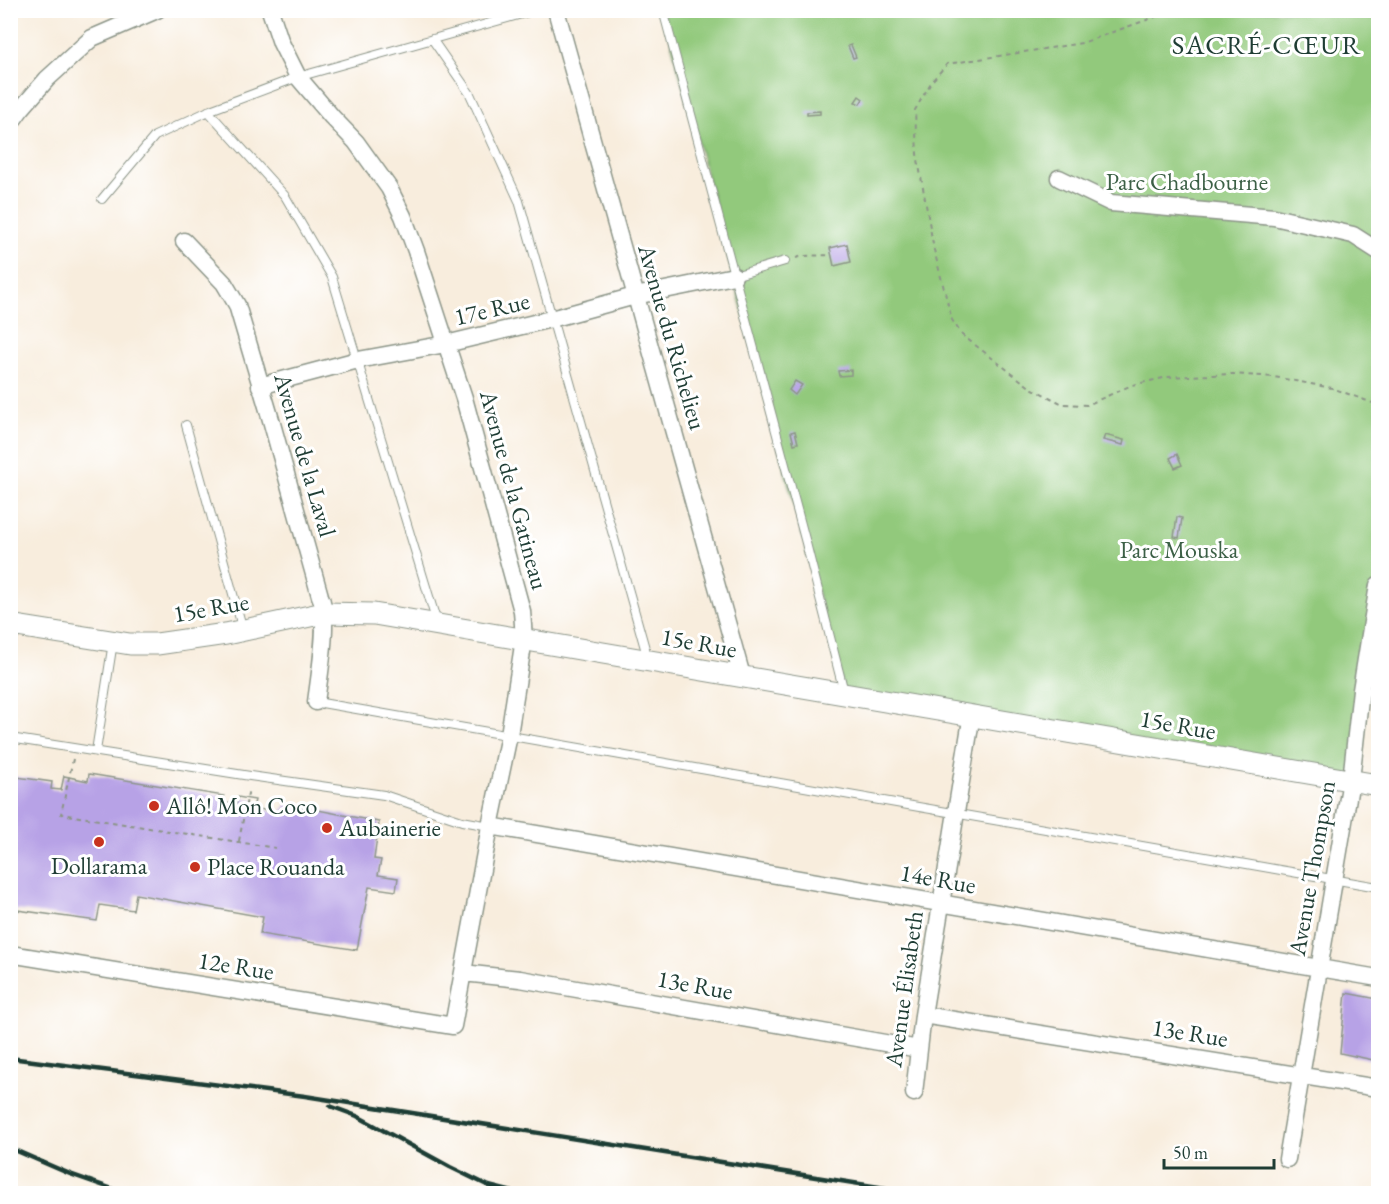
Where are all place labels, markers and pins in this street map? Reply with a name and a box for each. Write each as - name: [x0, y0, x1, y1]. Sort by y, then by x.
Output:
- place label: Allô! Mon Coco: [165, 790, 318, 821]
- marker: Allô! Mon Coco: [147, 799, 161, 813]
- place label: Aubainerie: [338, 812, 441, 843]
- marker: Aubainerie: [320, 821, 334, 835]
- marker: Dollarama: [92, 835, 106, 849]
- place label: Dollarama: [51, 850, 148, 881]
- place label: Place Rouanda: [207, 851, 345, 882]
- marker: Place Rouanda: [188, 860, 202, 874]

